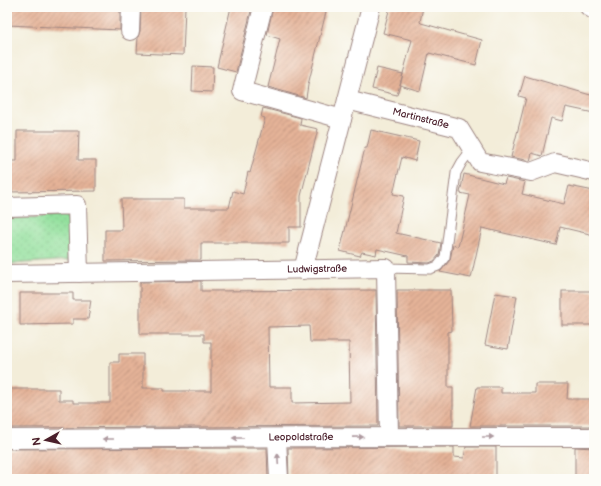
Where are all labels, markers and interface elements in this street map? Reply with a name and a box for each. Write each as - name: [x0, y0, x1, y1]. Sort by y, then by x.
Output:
- street label: Martinstraße: [391, 106, 450, 131]
- street label: Ludwigstraße: [287, 263, 347, 276]
- north arrow: [26, 420, 66, 460]
- street label: Leopoldstraße: [268, 431, 334, 443]
- one-way arrow: [352, 434, 365, 440]
- one-way arrow: [482, 434, 495, 440]
- one-way arrow: [231, 435, 244, 441]
- text: N: [30, 436, 44, 446]
- one-way arrow: [101, 436, 114, 442]
- one-way arrow: [275, 452, 281, 465]

